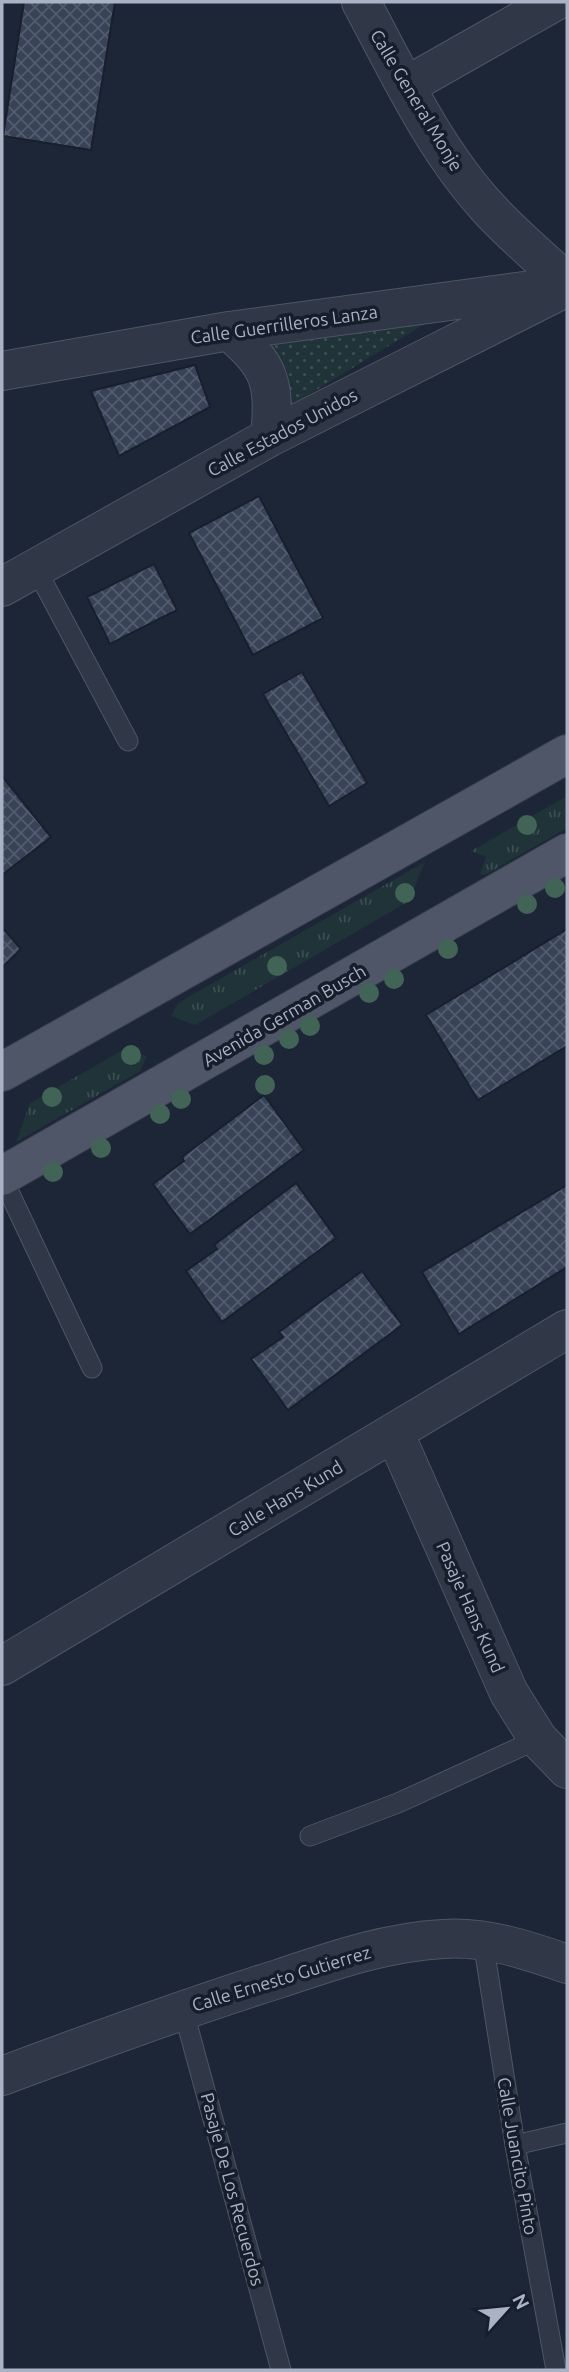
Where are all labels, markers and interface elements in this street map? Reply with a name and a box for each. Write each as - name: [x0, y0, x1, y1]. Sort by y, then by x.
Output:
- street label: Calle General Monje: [367, 26, 467, 174]
- street label: Calle Guerrilleros Lanza: [189, 301, 379, 347]
- street label: Calle Estados Unidos: [204, 384, 360, 480]
- street label: Avenida German Busch: [199, 960, 369, 1070]
- street label: Calle Hans Kund: [224, 1456, 346, 1540]
- street label: Pasaje Hans Kund: [433, 1538, 509, 1676]
- street label: Calle Ernesto Gutierrez: [189, 1941, 373, 2015]
- street label: Calle Juancito Pinto: [494, 2076, 542, 2236]
- street label: Pasaje De Los Recuerdos: [198, 2090, 268, 2288]
- north arrow: [471, 2274, 541, 2344]
- text: N: [508, 2290, 534, 2313]

